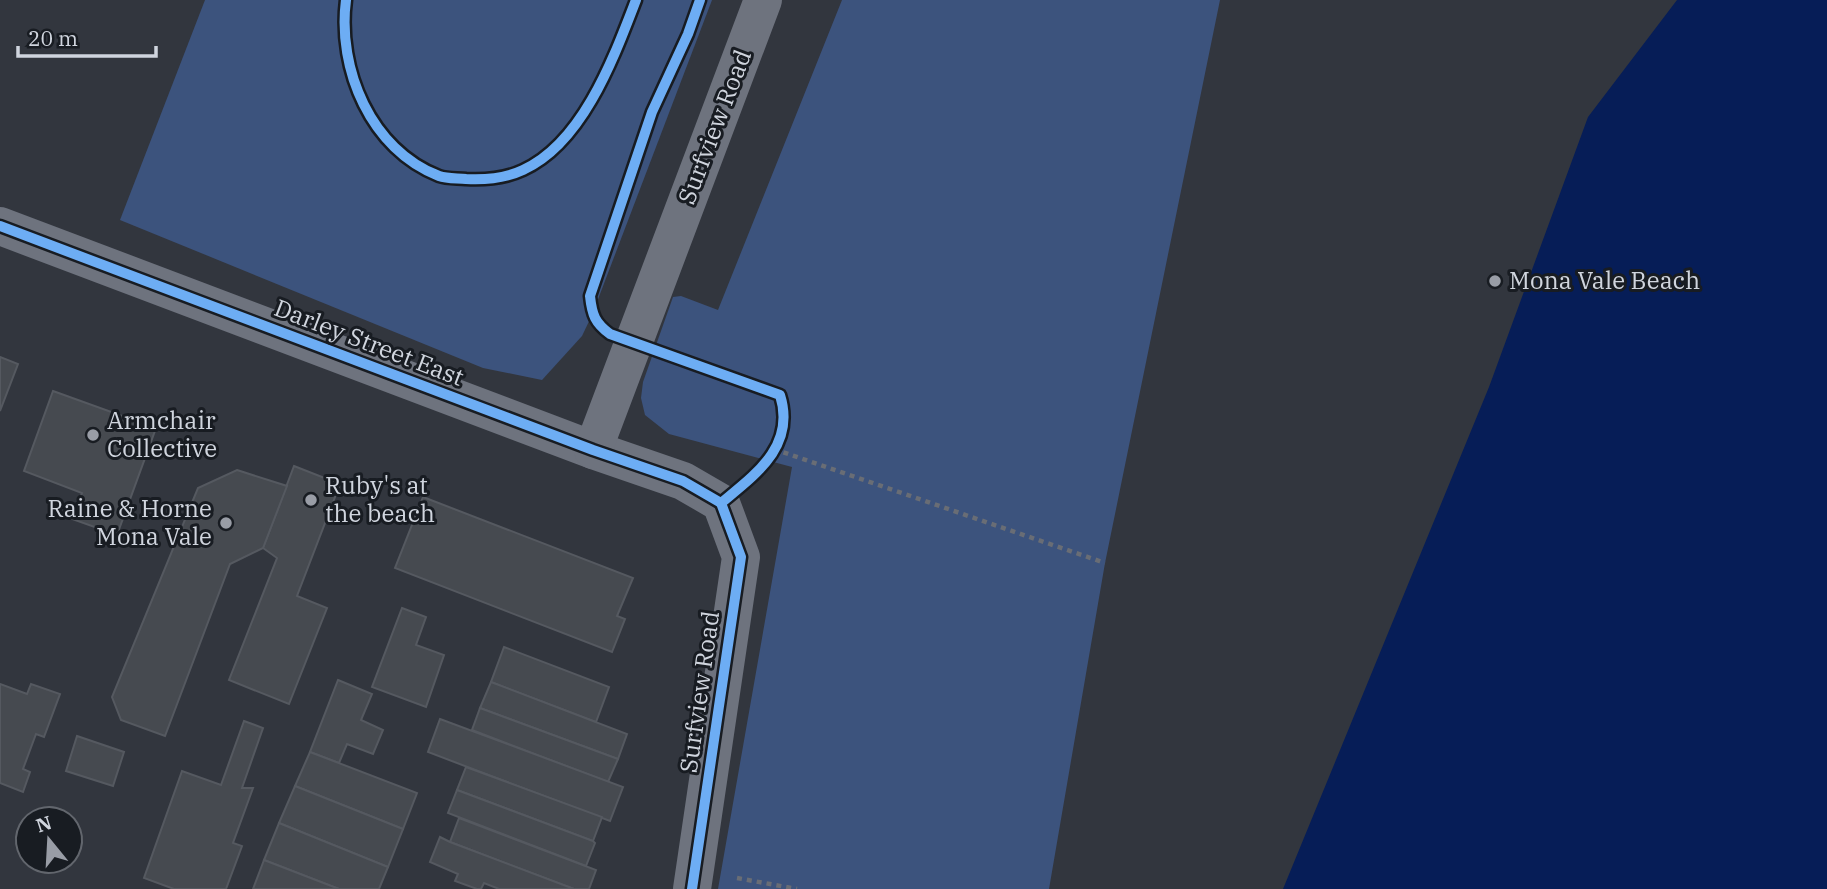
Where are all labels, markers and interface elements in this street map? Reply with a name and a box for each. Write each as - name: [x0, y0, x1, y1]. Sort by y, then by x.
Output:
- scale bar: [18, 14, 156, 58]
- text: 20 m: [28, 24, 78, 52]
- street label: Surfview Road: [670, 45, 758, 208]
- place label: Mona Vale Beach: [1509, 264, 1700, 296]
- marker: Mona Vale Beach: [1487, 273, 1503, 289]
- street label: Darley Street East: [270, 291, 469, 393]
- place label: Armchair Collective: [107, 404, 217, 464]
- marker: Armchair Collective: [85, 427, 101, 443]
- place label: Ruby's at the beach: [325, 469, 435, 529]
- place label: Raine & Horne Mona Vale: [48, 492, 212, 552]
- marker: Ruby's at the beach: [303, 492, 319, 508]
- marker: Raine & Horne Mona Vale: [218, 515, 234, 531]
- street label: Surfview Road: [672, 609, 726, 775]
- north arrow: [14, 805, 84, 875]
- text: N: [33, 810, 55, 838]

